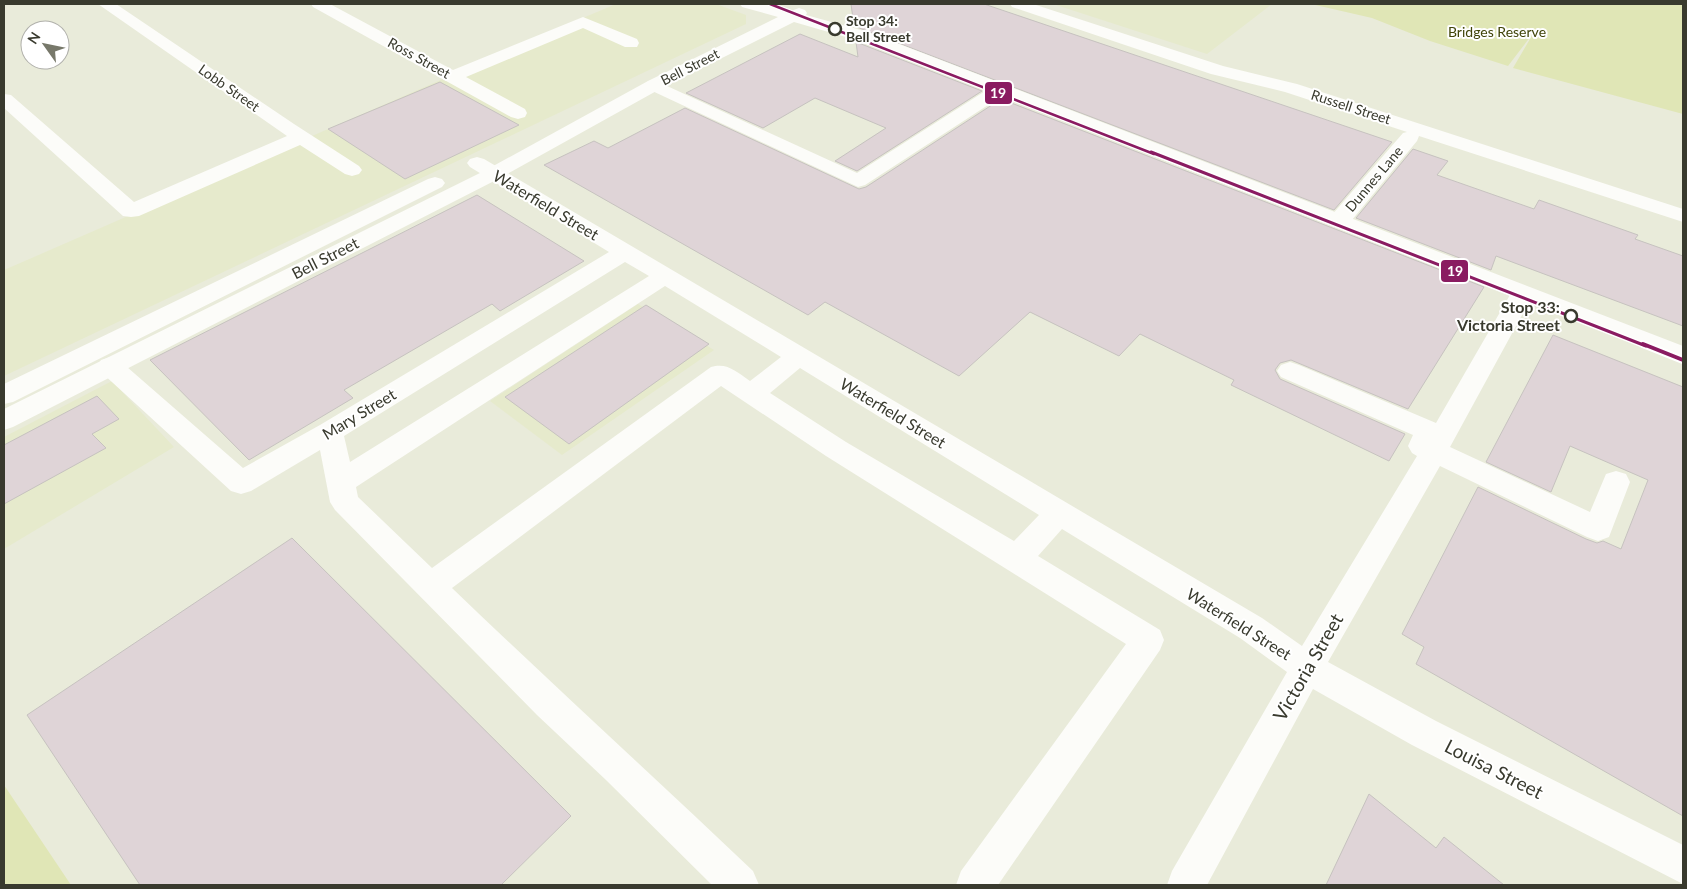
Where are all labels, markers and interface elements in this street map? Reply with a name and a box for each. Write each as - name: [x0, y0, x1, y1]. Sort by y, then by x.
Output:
- place label: Stop 34: Bell Street: [846, 12, 911, 45]
- north arrow: [20, 20, 70, 70]
- marker: Stop 34: Bell Street: [828, 22, 842, 36]
- park label: Bridges Reserve: [1448, 23, 1546, 40]
- text: N: [24, 28, 44, 47]
- street label: Ross Street: [385, 33, 453, 82]
- street label: Bell Street: [658, 45, 722, 89]
- street label: Lobb Street: [195, 60, 263, 115]
- line badge: 19: [984, 81, 1013, 105]
- text: 19: [990, 84, 1006, 101]
- street label: Russell Street: [1309, 86, 1393, 127]
- street label: Dunnes Lane: [1341, 142, 1406, 215]
- street label: Waterfield Street: [490, 166, 603, 244]
- street label: Bell Street: [288, 233, 362, 282]
- line badge: 19: [1440, 259, 1469, 283]
- text: 19: [1447, 262, 1463, 279]
- place label: Stop 33: Victoria Street: [1456, 297, 1560, 334]
- marker: Stop 33: Victoria Street: [1564, 309, 1578, 323]
- street label: Waterfield Street: [837, 374, 950, 452]
- street label: Mary Street: [318, 384, 399, 443]
- street label: Waterfield Street: [1183, 584, 1295, 664]
- street label: Victoria Street: [1268, 609, 1348, 724]
- street label: Louisa Street: [1441, 734, 1548, 803]

